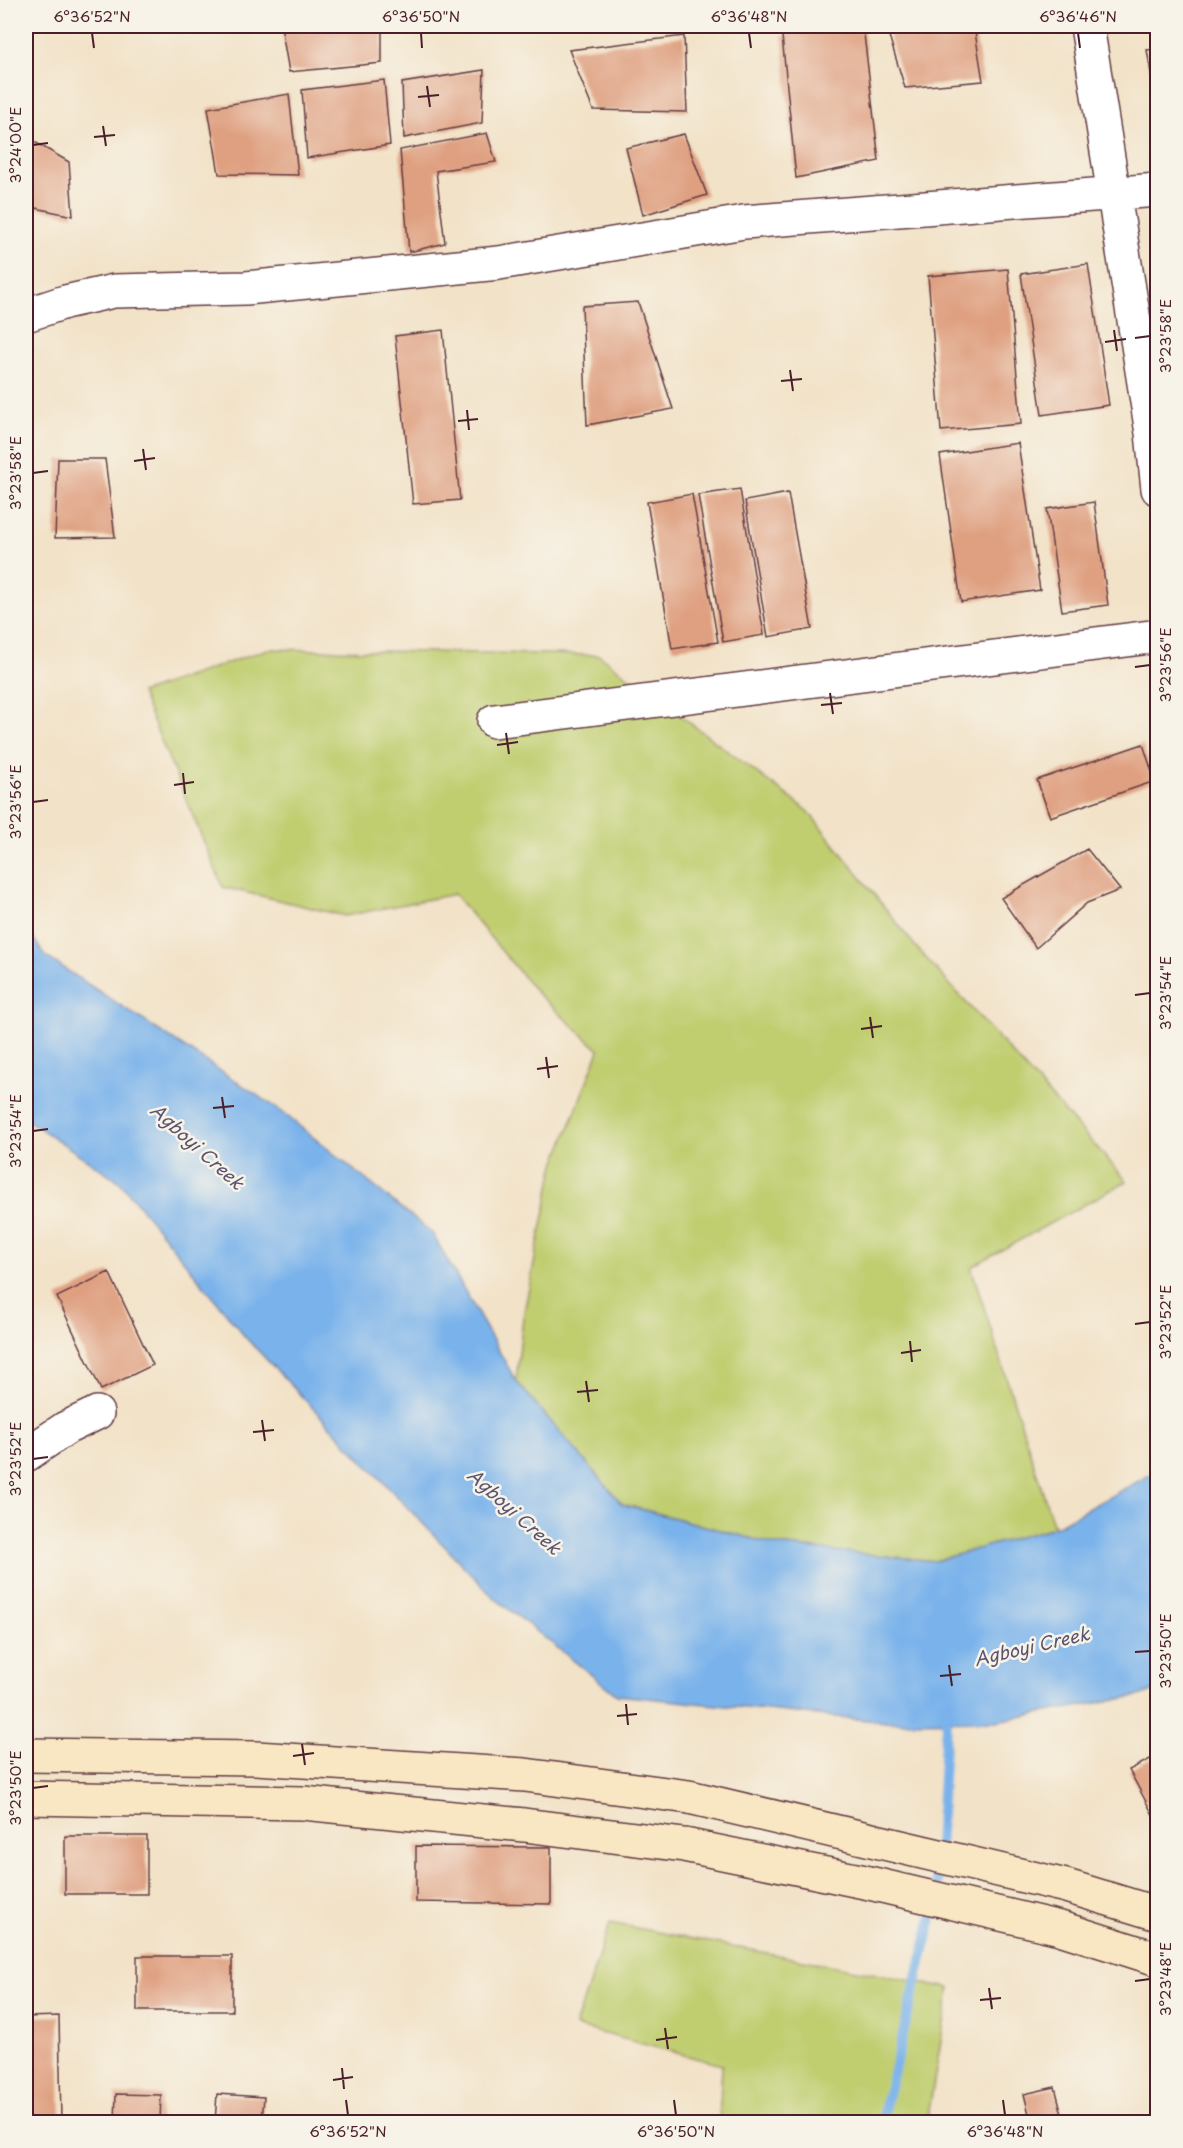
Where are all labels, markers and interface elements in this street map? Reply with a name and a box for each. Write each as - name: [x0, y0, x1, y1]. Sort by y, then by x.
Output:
- text: 6°36'52"N: [53, 4, 131, 27]
- text: 6°36'50"N: [382, 4, 460, 27]
- text: 6°36'48"N: [710, 4, 788, 27]
- text: 6°36'46"N: [1039, 4, 1117, 27]
- text: 3°24'00"E: [3, 107, 26, 183]
- text: 3°23'58"E: [1153, 299, 1176, 373]
- text: 3°23'58"E: [3, 436, 26, 510]
- text: 3°23'56"E: [1153, 627, 1176, 703]
- text: 3°23'56"E: [3, 764, 26, 840]
- text: 3°23'54"E: [1153, 956, 1176, 1030]
- text: 3°23'54"E: [3, 1094, 26, 1168]
- water label: Agboyi Creek: [145, 1097, 252, 1196]
- text: 3°23'52"E: [1153, 1285, 1176, 1359]
- text: 3°23'52"E: [3, 1422, 26, 1496]
- water label: Agboyi Creek: [462, 1462, 569, 1561]
- text: 3°23'50"E: [1153, 1613, 1176, 1689]
- water label: Agboyi Creek: [971, 1619, 1093, 1672]
- text: 3°23'50"E: [3, 1750, 26, 1826]
- text: 3°23'48"E: [1153, 1942, 1176, 2016]
- text: 6°36'52"N: [309, 2119, 387, 2142]
- text: 6°36'50"N: [637, 2119, 715, 2142]
- text: 6°36'48"N: [966, 2119, 1044, 2142]

